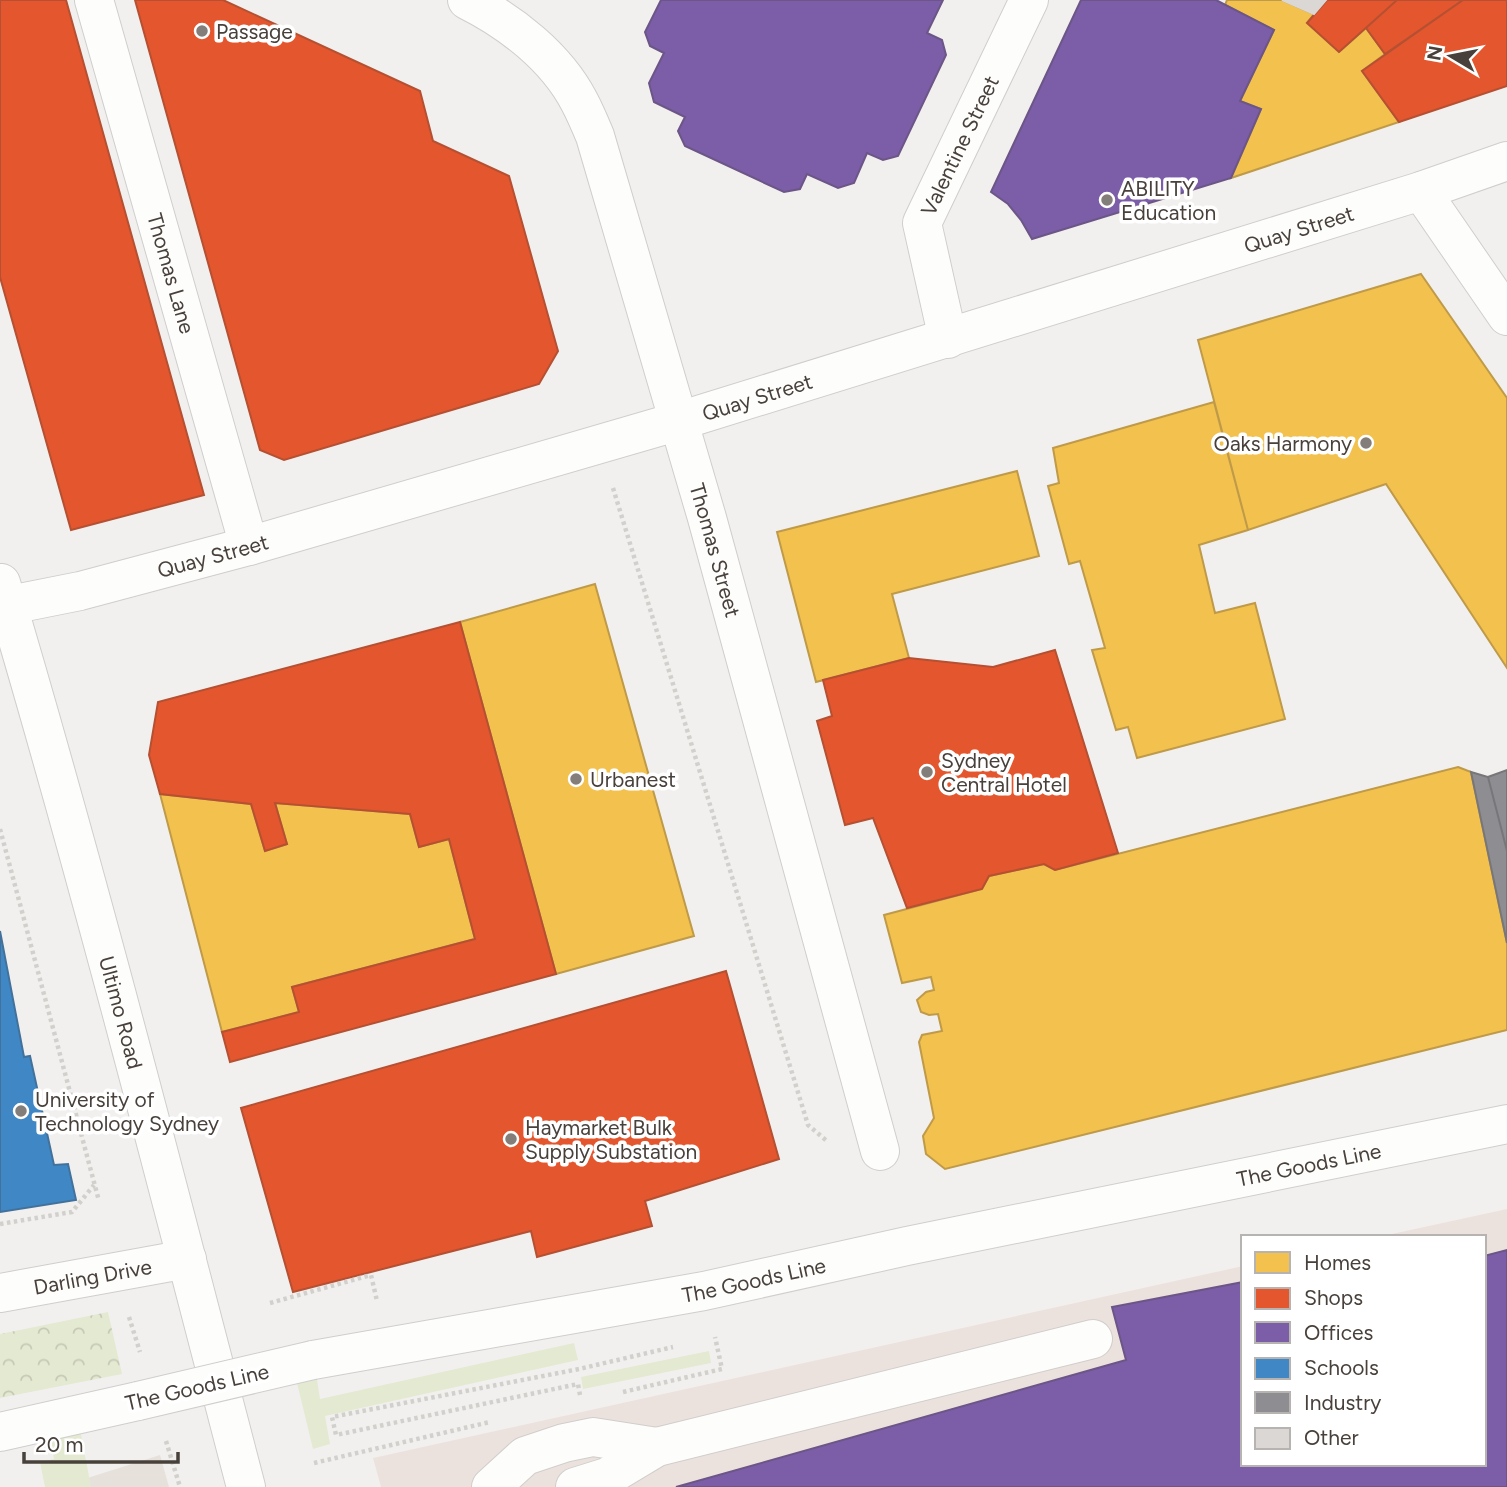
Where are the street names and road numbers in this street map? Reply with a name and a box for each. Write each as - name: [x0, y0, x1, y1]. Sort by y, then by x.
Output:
- street label: Valentine Street: [915, 71, 1003, 219]
- street label: Quay Street: [1241, 200, 1357, 258]
- street label: Thomas Lane: [143, 210, 201, 336]
- street label: Quay Street: [699, 368, 815, 426]
- street label: Thomas Street: [685, 480, 746, 620]
- street label: Quay Street: [155, 529, 271, 582]
- street label: Ultimo Road: [94, 953, 149, 1072]
- street label: The Goods Line: [1234, 1137, 1383, 1191]
- street label: The Goods Line: [680, 1252, 828, 1307]
- street label: Darling Drive: [31, 1253, 154, 1299]
- street label: The Goods Line: [123, 1358, 271, 1416]

